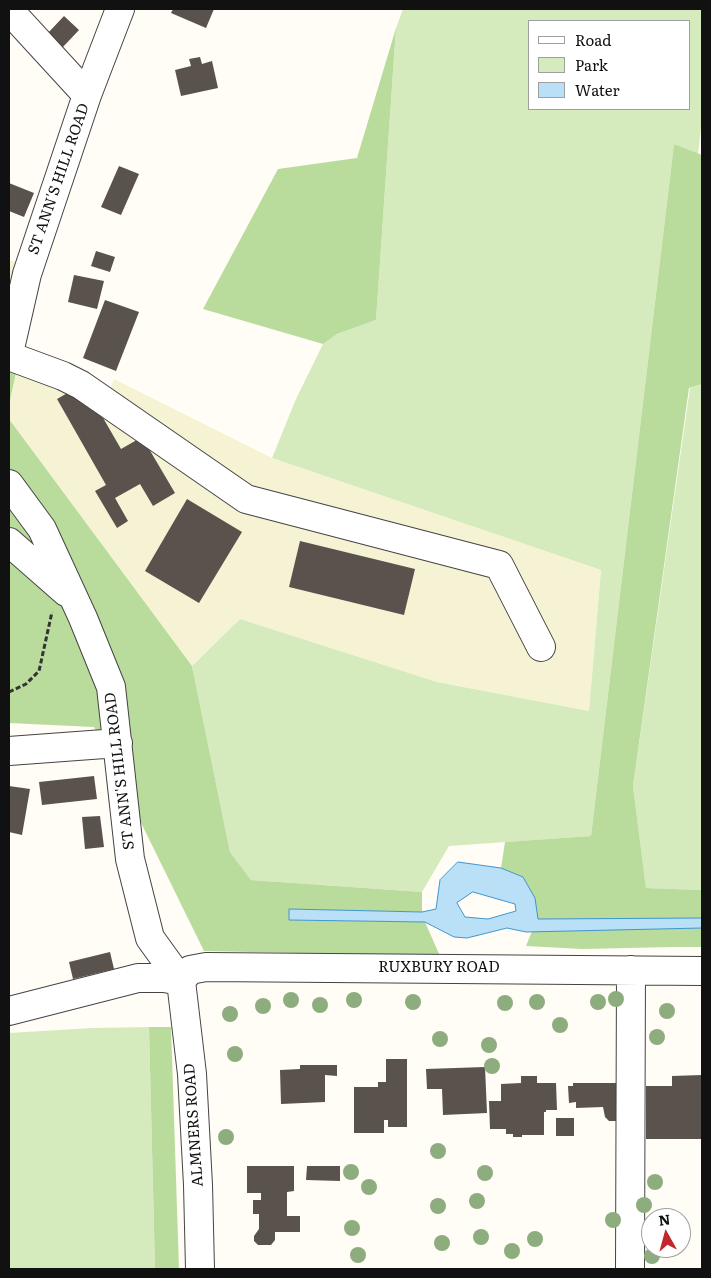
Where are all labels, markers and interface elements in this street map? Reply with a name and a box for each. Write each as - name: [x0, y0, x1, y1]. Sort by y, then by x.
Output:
- legend: [528, 20, 691, 110]
- text: Road: [575, 28, 611, 51]
- text: Park: [575, 53, 608, 76]
- text: Water: [575, 78, 620, 101]
- street label: ST ANN'S HILL ROAD: [25, 101, 93, 257]
- street label: ST ANN'S HILL ROAD: [101, 691, 139, 851]
- street label: RUXBURY ROAD: [378, 959, 500, 977]
- street label: ALMNERS ROAD: [181, 1063, 207, 1187]
- north arrow: [641, 1208, 691, 1258]
- text: N: [657, 1208, 671, 1230]

